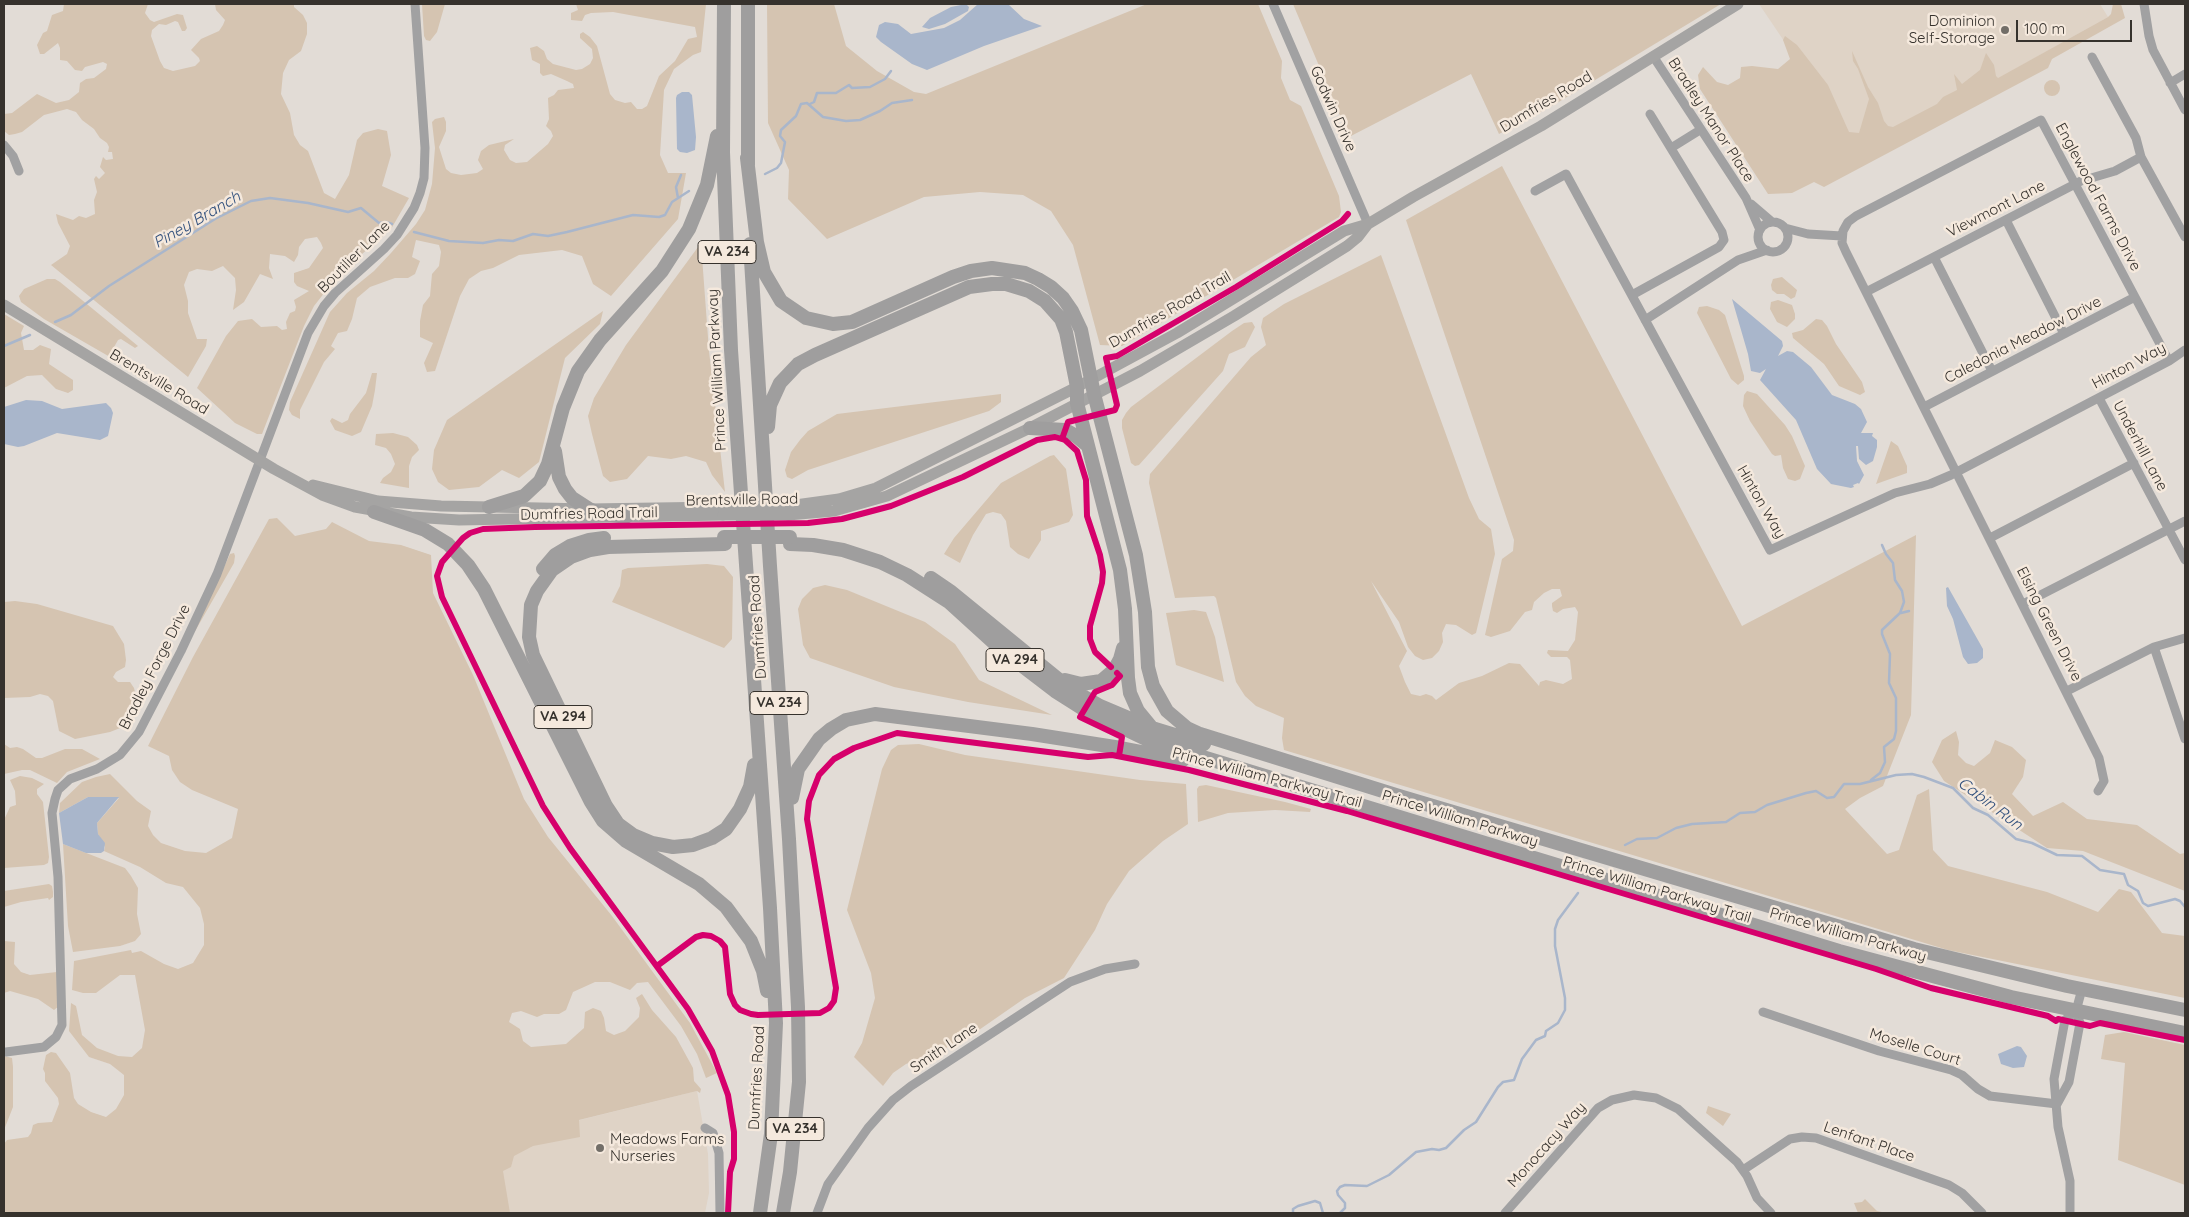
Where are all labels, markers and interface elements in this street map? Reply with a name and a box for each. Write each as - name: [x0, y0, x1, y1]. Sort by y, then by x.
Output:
- scale bar: [2019, 10, 2135, 42]
- place label: Dominion Self-Storage: [1909, 12, 1995, 47]
- text: 100 m: [2024, 19, 2065, 38]
- marker: Dominion Self-Storage: [1999, 24, 2011, 36]
- street label: Bradley Manor Place: [1664, 54, 1758, 186]
- street label: Godwin Drive: [1306, 63, 1360, 155]
- street label: Dumfries Road: [1497, 67, 1595, 137]
- street label: Englewood Farms Drive: [2051, 120, 2145, 274]
- street label: Viewmont Lane: [1944, 177, 2048, 241]
- water label: Piney Branch: [150, 187, 244, 253]
- street label: Boutilier Lane: [314, 217, 394, 297]
- road number: VA 234: [698, 240, 756, 264]
- street label: Dumfries Road Trail: [1106, 268, 1234, 352]
- street label: Prince William Parkway: [704, 288, 730, 452]
- street label: Caledonia Meadow Drive: [1942, 293, 2104, 387]
- street label: Hinton Way: [2089, 339, 2169, 393]
- street label: Brentsville Road: [106, 345, 212, 419]
- street label: Underhill Lane: [2109, 398, 2171, 494]
- street label: Hinton Way: [1733, 462, 1789, 542]
- street label: Brentsville Road: [686, 490, 798, 510]
- street label: Dumfries Road Trail: [520, 504, 658, 524]
- street label: Elsing Green Drive: [2012, 564, 2086, 684]
- street label: Dumfries Road: [745, 574, 771, 680]
- street label: Bradley Forge Drive: [116, 601, 194, 733]
- road number: VA 294: [986, 648, 1044, 672]
- road number: VA 234: [750, 691, 808, 714]
- road number: VA 294: [534, 706, 592, 729]
- street label: Prince William Parkway Trail: [1170, 744, 1364, 812]
- water label: Cabin Run: [1954, 774, 2026, 834]
- street label: Prince William Parkway: [1380, 787, 1540, 851]
- street label: Prince William Parkway Trail: [1561, 853, 1753, 927]
- street label: Prince William Parkway: [1768, 904, 1928, 966]
- street label: Smith Lane: [907, 1019, 981, 1077]
- street label: Dumfries Road: [745, 1025, 769, 1131]
- street label: Moselle Court: [1867, 1025, 1963, 1069]
- street label: Monocacy Way: [1504, 1099, 1590, 1191]
- road number: VA 234: [766, 1118, 824, 1140]
- street label: Lenfant Place: [1821, 1118, 1917, 1166]
- place label: Meadows Farms Nurseries: [610, 1130, 724, 1165]
- marker: Meadows Farms Nurseries: [594, 1142, 606, 1154]

